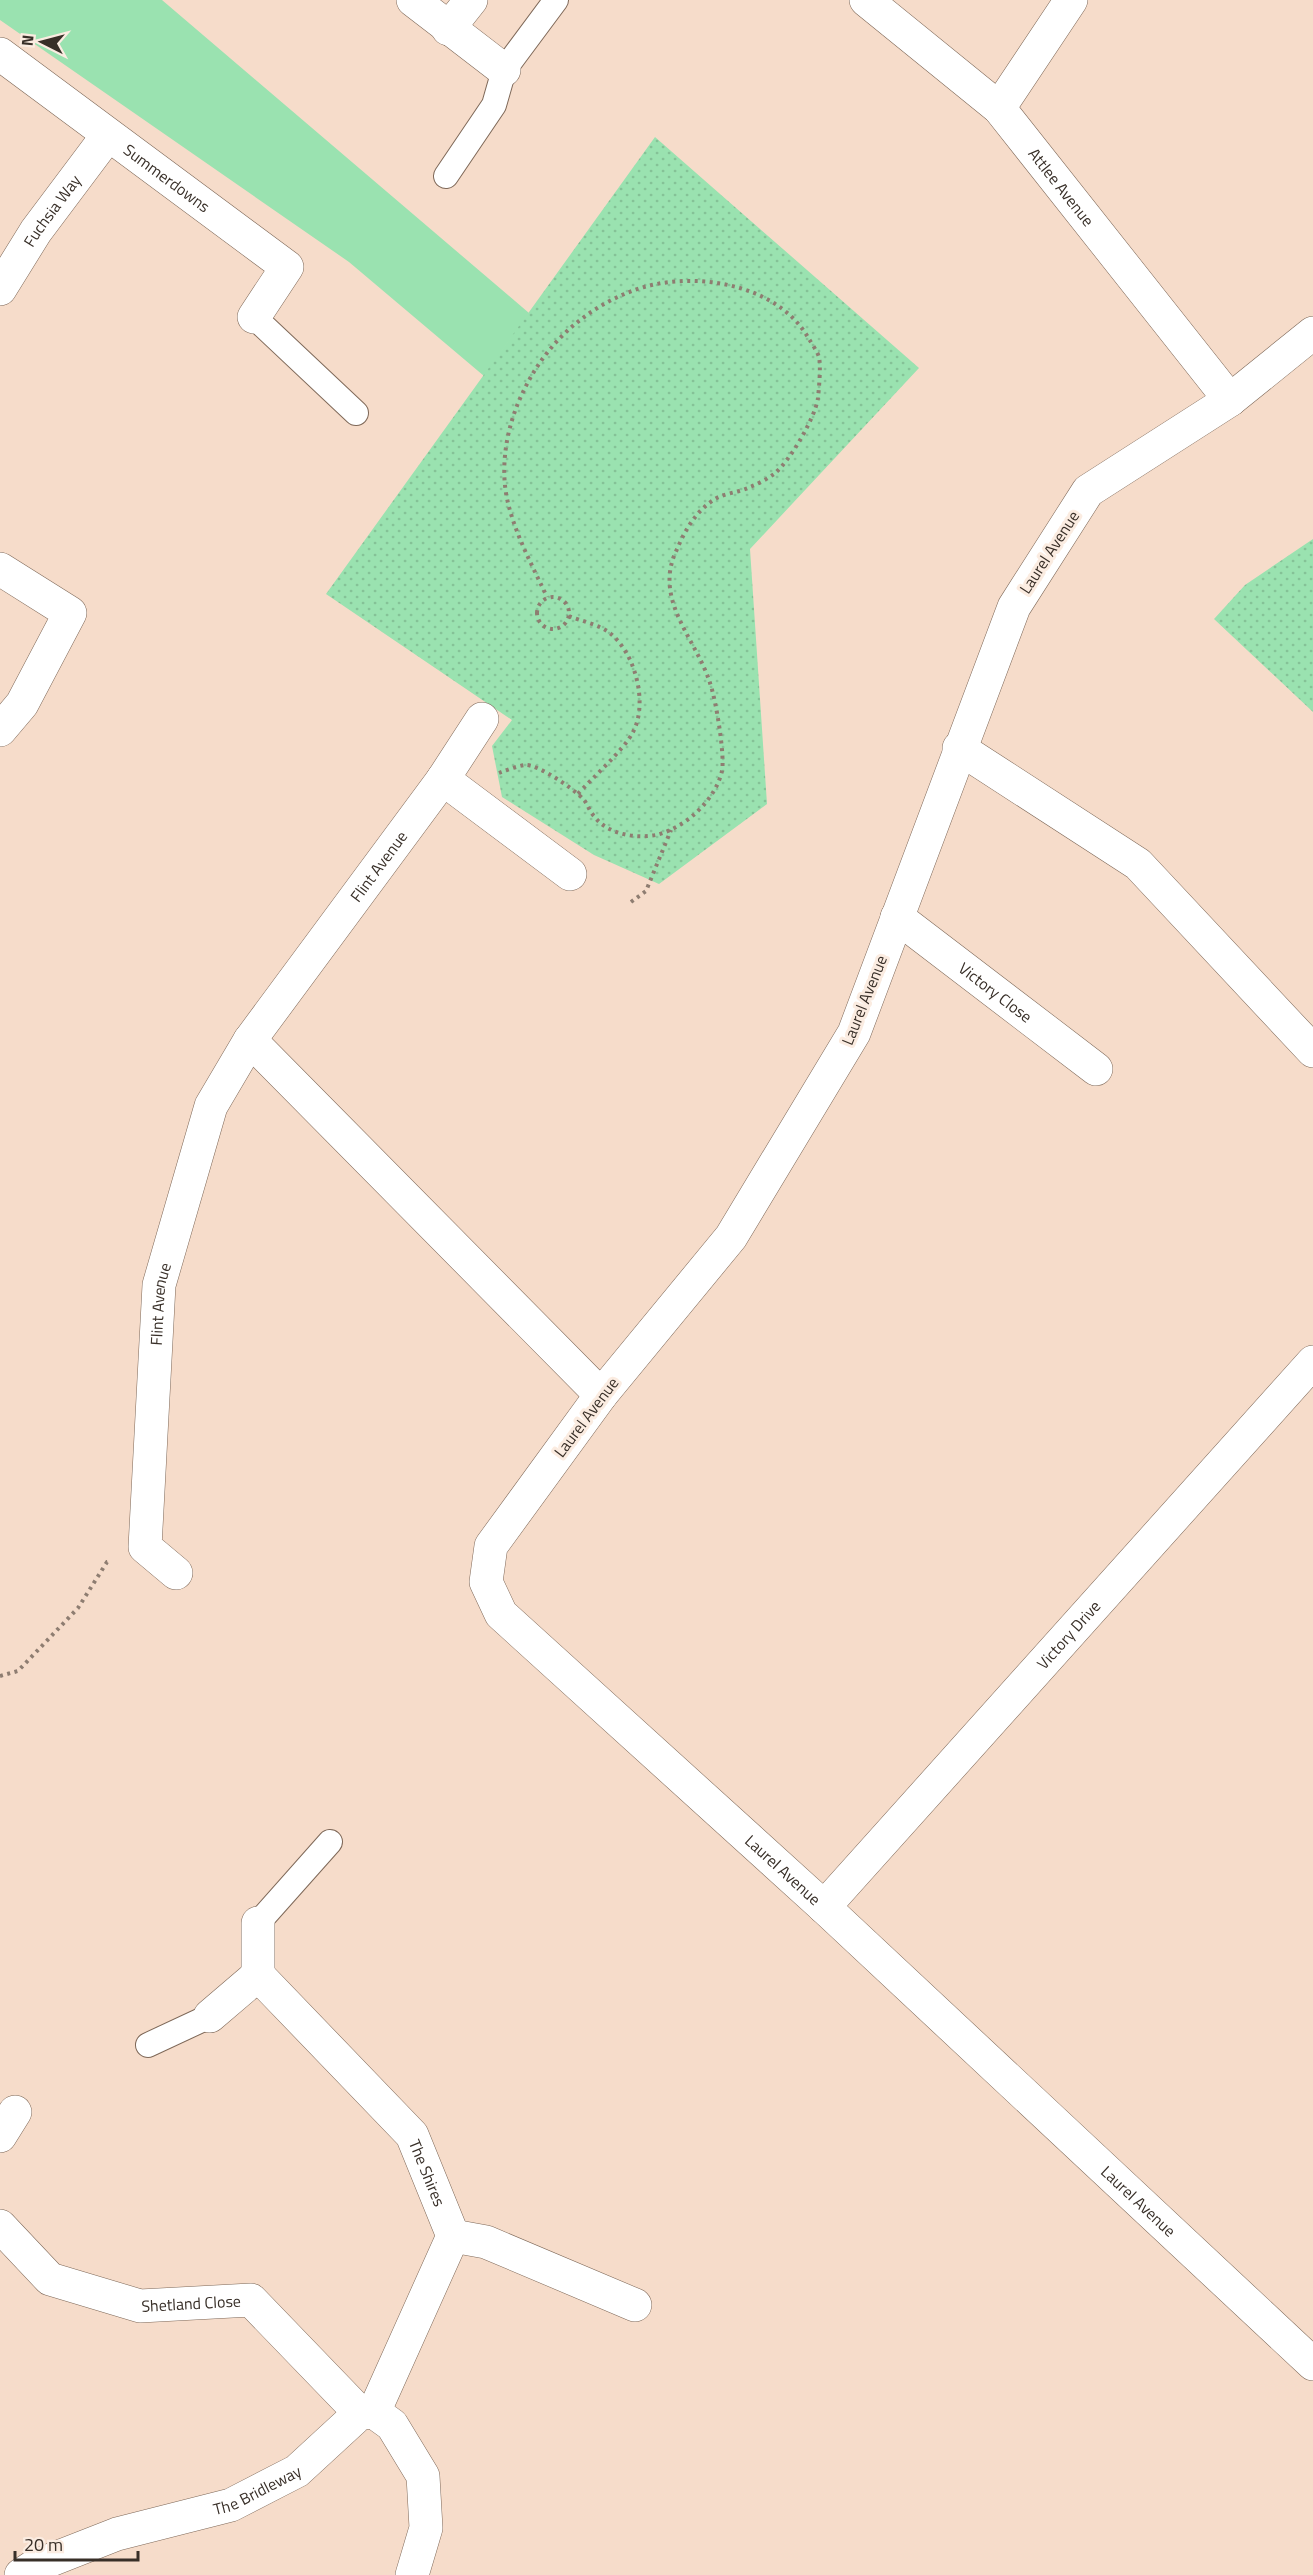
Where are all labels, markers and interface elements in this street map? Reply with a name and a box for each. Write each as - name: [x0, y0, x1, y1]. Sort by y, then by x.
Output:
- north arrow: [12, 12, 72, 72]
- text: N: [15, 34, 40, 47]
- street label: Summerdowns: [119, 138, 215, 218]
- street label: Attlee Avenue: [1023, 143, 1100, 231]
- street label: Fuchsia Way: [17, 169, 87, 251]
- street label: Laurel Avenue: [1013, 506, 1085, 598]
- street label: Flint Avenue: [344, 826, 413, 907]
- street label: Laurel Avenue: [835, 952, 893, 1048]
- street label: Victory Close: [954, 956, 1037, 1028]
- street label: Flint Avenue: [144, 1260, 177, 1346]
- street label: Laurel Avenue: [548, 1372, 624, 1462]
- street label: Victory Drive: [1031, 1595, 1106, 1675]
- street label: Laurel Avenue: [740, 1829, 826, 1911]
- street label: The Shires: [403, 2136, 452, 2210]
- street label: Laurel Avenue: [1096, 2160, 1182, 2242]
- street label: Shetland Close: [141, 2289, 242, 2318]
- street label: The Bridleway: [211, 2459, 306, 2521]
- scale bar: [15, 2524, 138, 2562]
- text: 20 m: [24, 2531, 63, 2558]

